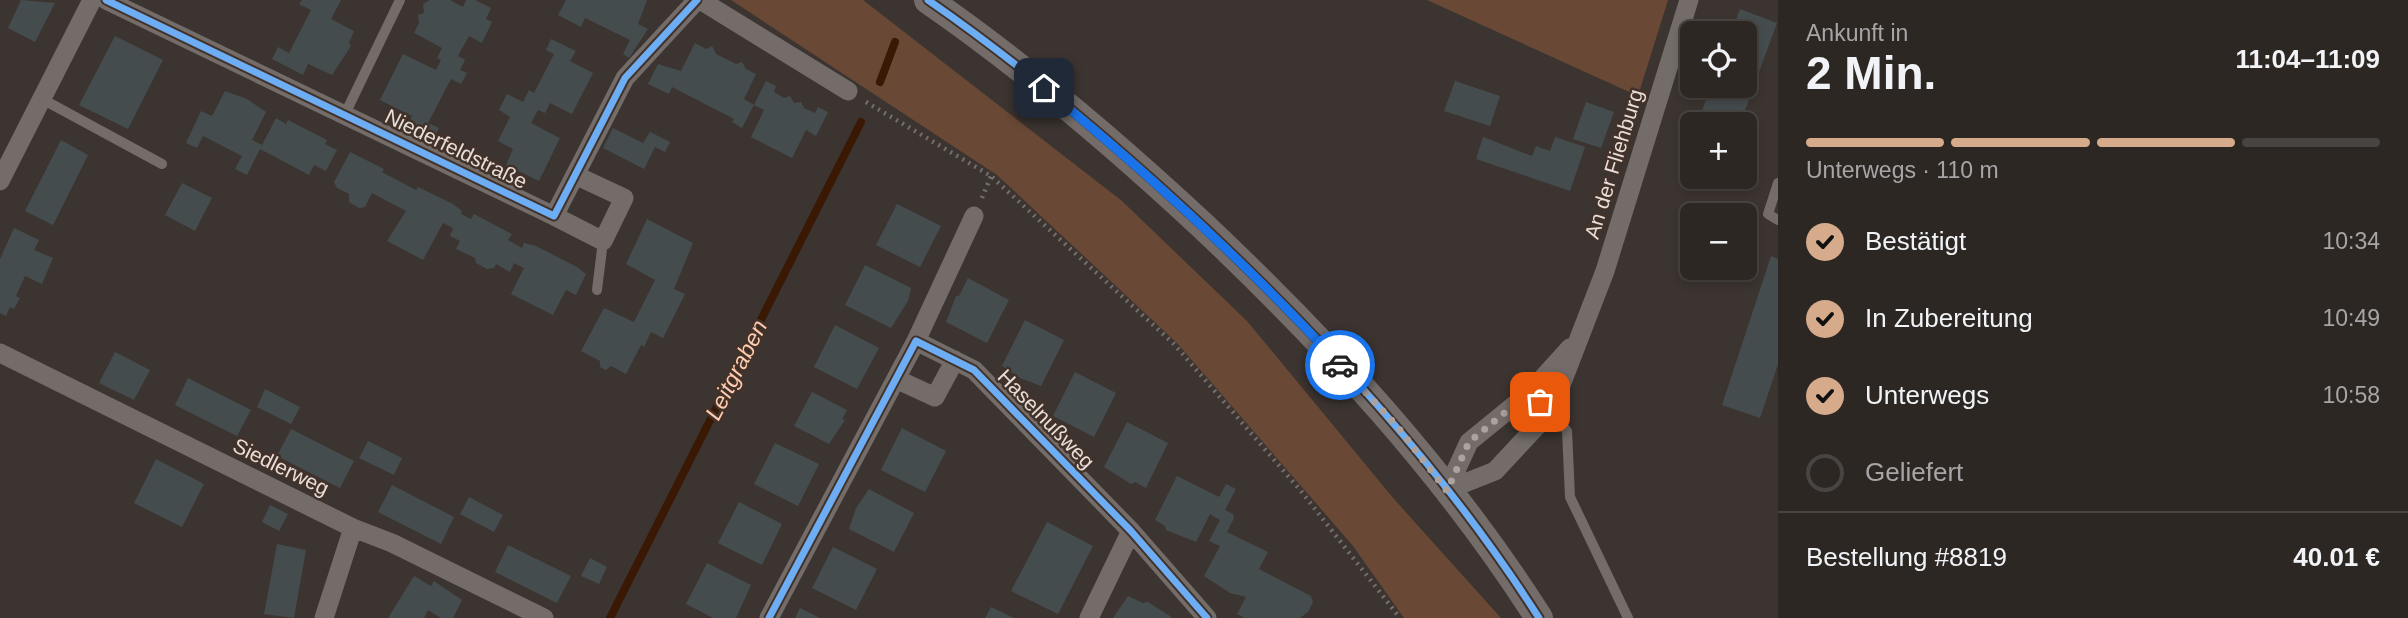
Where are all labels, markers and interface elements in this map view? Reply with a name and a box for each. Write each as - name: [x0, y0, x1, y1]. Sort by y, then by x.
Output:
- text: Ankunft in: [1806, 20, 1908, 46]
- map controls: [1680, 21, 1757, 280]
- button: locate: [1680, 21, 1757, 98]
- text: 11:04–11:09: [2235, 44, 2380, 74]
- text: 2 Min.: [1806, 47, 1936, 99]
- pin: [1014, 58, 1074, 118]
- icon: home: [1025, 69, 1063, 107]
- street label: An der Fliehburg: [1580, 86, 1647, 241]
- street label: Niederfeldstraße: [381, 104, 531, 193]
- button: +: [1680, 112, 1757, 189]
- text: Unterwegs · 110 m: [1806, 157, 1999, 183]
- button: −: [1680, 203, 1757, 280]
- icon: check: [1806, 223, 1844, 261]
- text: Bestätigt: [1865, 226, 1966, 256]
- text: 10:34: [2322, 228, 2380, 254]
- icon: check: [1806, 300, 1844, 338]
- text: In Zubereitung: [1865, 303, 2033, 333]
- text: 10:49: [2322, 305, 2380, 331]
- water label: Leitgraben: [700, 316, 772, 424]
- courier: [1305, 330, 1375, 400]
- icon: car: [1321, 346, 1359, 384]
- street label: Haselnußweg: [993, 364, 1099, 473]
- pin: [1510, 372, 1570, 432]
- icon: check: [1806, 377, 1844, 415]
- text: Unterwegs: [1865, 380, 1989, 410]
- text: 10:58: [2322, 382, 2380, 408]
- icon: bag: [1521, 383, 1559, 421]
- street label: Siedlerweg: [229, 433, 333, 500]
- text: Geliefert: [1865, 457, 1963, 487]
- text: Bestellung #8819: [1806, 542, 2007, 572]
- text: 40.01 €: [2293, 542, 2380, 572]

